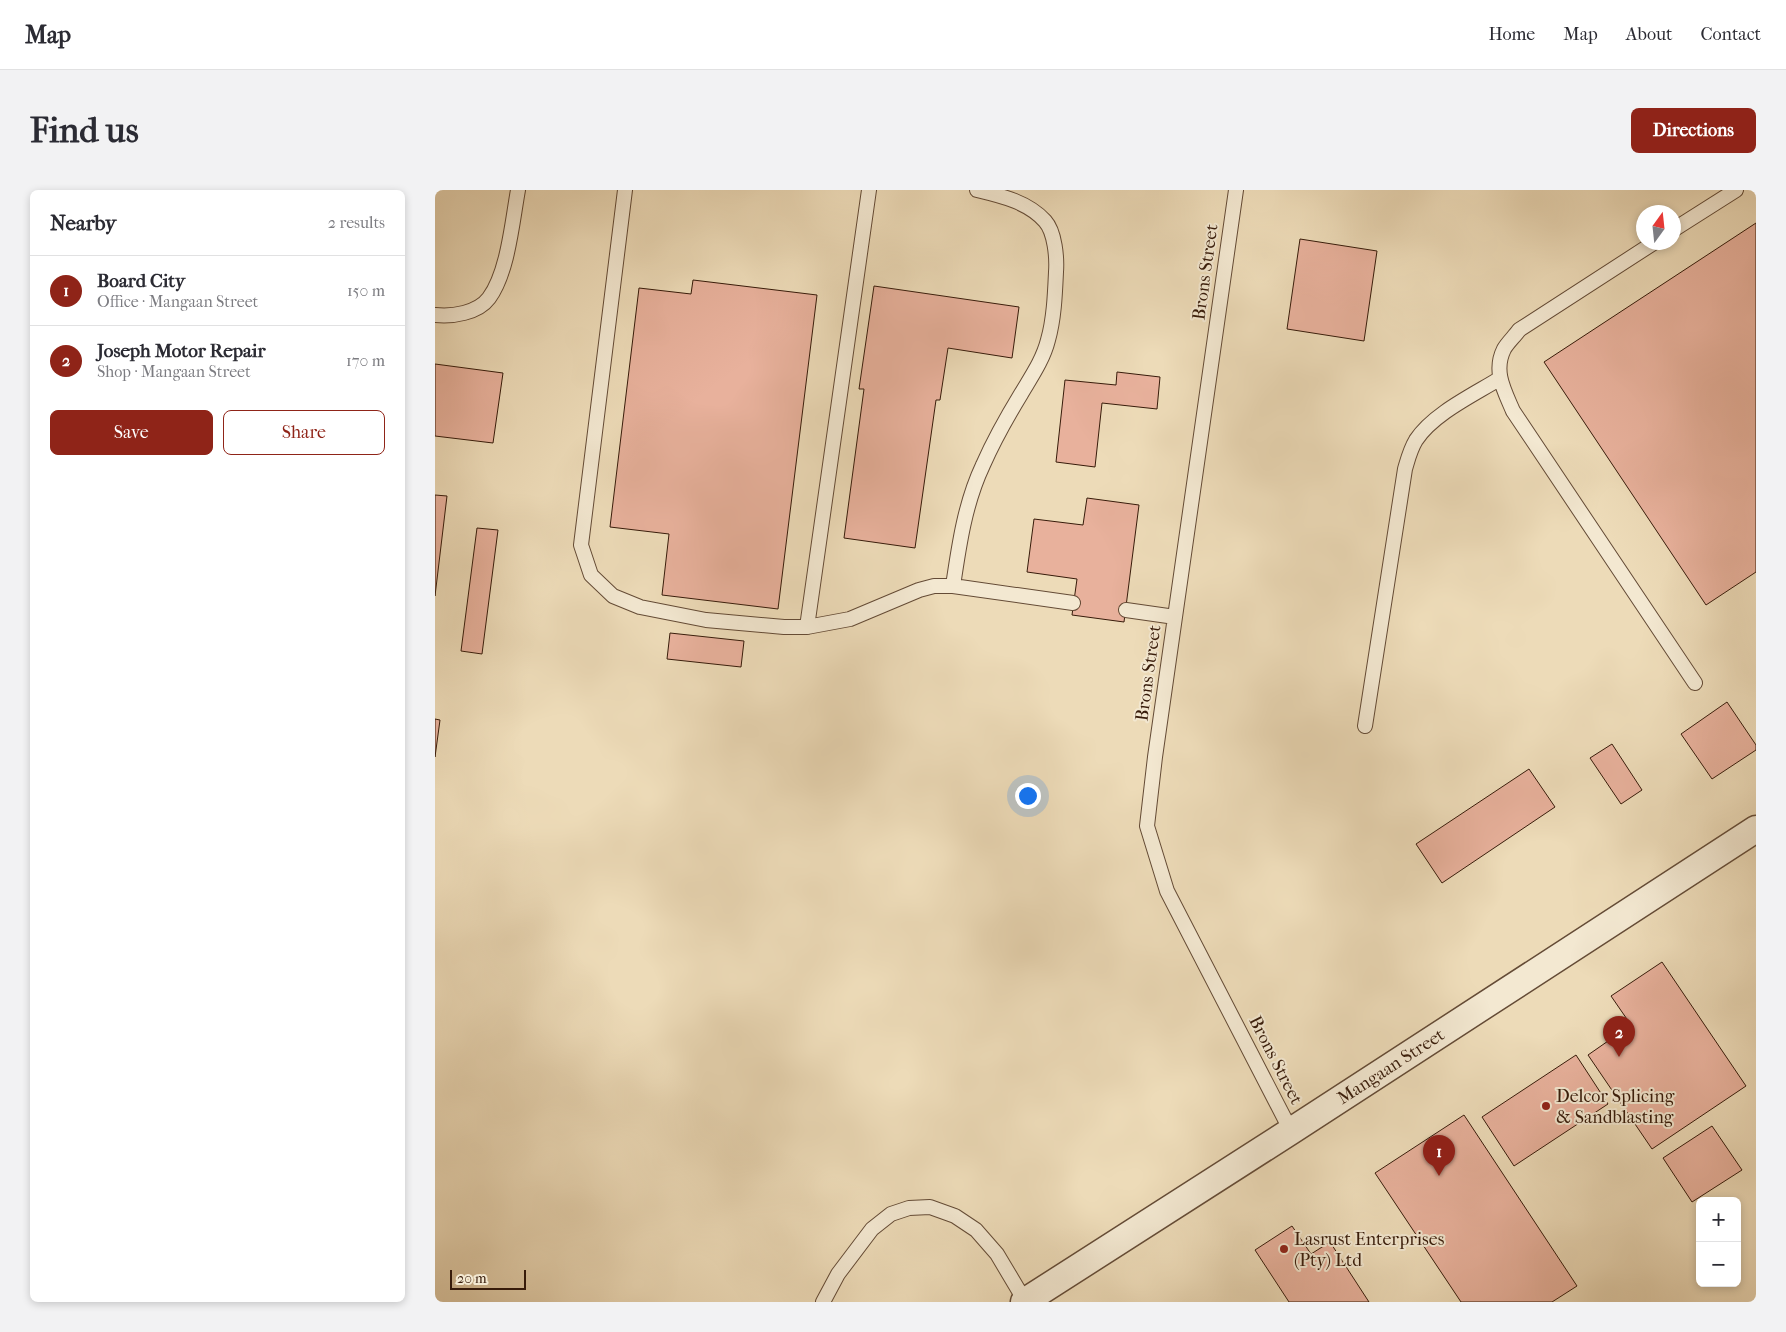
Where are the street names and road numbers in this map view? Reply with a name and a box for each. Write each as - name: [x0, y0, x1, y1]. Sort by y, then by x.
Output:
- street label: Brons Street: [1188, 222, 1223, 321]
- street label: Brons Street: [1131, 623, 1166, 722]
- street label: Brons Street: [1244, 1012, 1307, 1109]
- street label: Mangaan Street: [1334, 1024, 1449, 1109]

